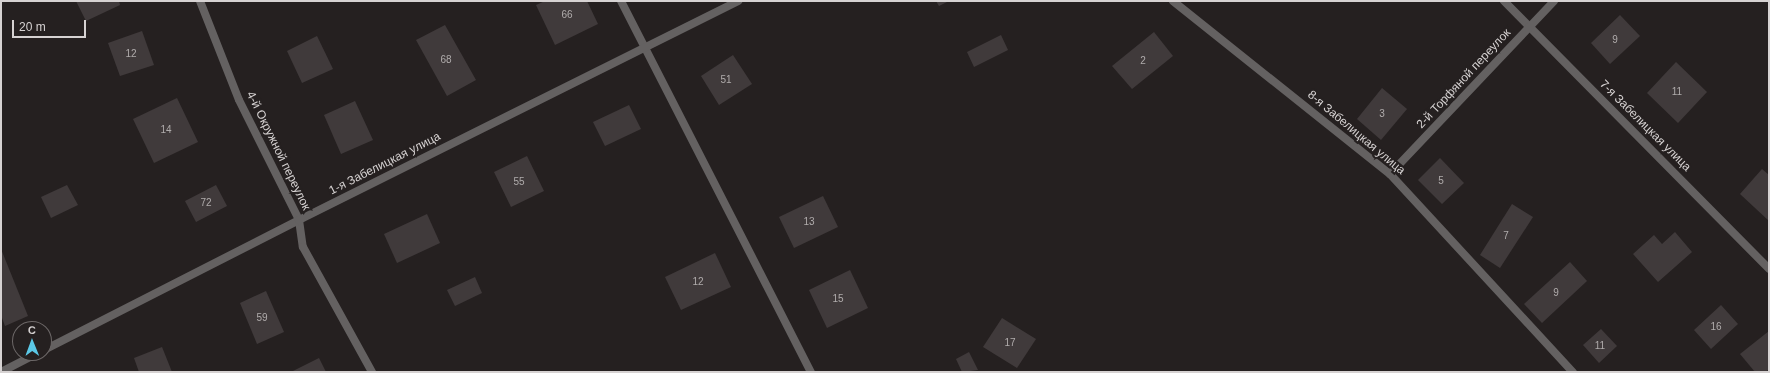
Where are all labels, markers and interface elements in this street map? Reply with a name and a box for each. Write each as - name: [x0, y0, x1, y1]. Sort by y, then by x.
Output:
- house number: 66: [561, 9, 573, 21]
- scale bar: [14, 12, 88, 38]
- text: 20 m: [19, 20, 46, 34]
- street label: 2-й Торфяной переулок: [1414, 26, 1514, 132]
- house number: 9: [1612, 34, 1618, 46]
- house number: 12: [125, 48, 137, 60]
- house number: 68: [440, 54, 452, 66]
- house number: 2: [1140, 55, 1146, 67]
- house number: 51: [720, 74, 732, 86]
- street label: 7-я Забелицкая улица: [1596, 77, 1694, 175]
- house number: 11: [1672, 86, 1682, 98]
- street label: 8-я Забелицкая улица: [1304, 88, 1408, 178]
- street label: 4-й Окружной переулок: [243, 89, 313, 213]
- house number: 3: [1379, 108, 1385, 120]
- house number: 14: [160, 124, 172, 136]
- street label: 1-я Забелицкая улица: [327, 130, 443, 198]
- house number: 5: [1438, 175, 1444, 187]
- house number: 55: [513, 176, 525, 188]
- house number: 72: [200, 197, 212, 209]
- house number: 13: [803, 216, 815, 228]
- house number: 7: [1503, 230, 1509, 242]
- house number: 12: [692, 276, 704, 288]
- house number: 9: [1553, 287, 1559, 299]
- house number: 15: [832, 293, 844, 305]
- house number: 59: [256, 312, 268, 324]
- north arrow: [12, 321, 52, 361]
- house number: 16: [1710, 321, 1722, 333]
- text: С: [28, 324, 36, 336]
- house number: 17: [1004, 337, 1016, 349]
- house number: 11: [1595, 340, 1605, 352]

